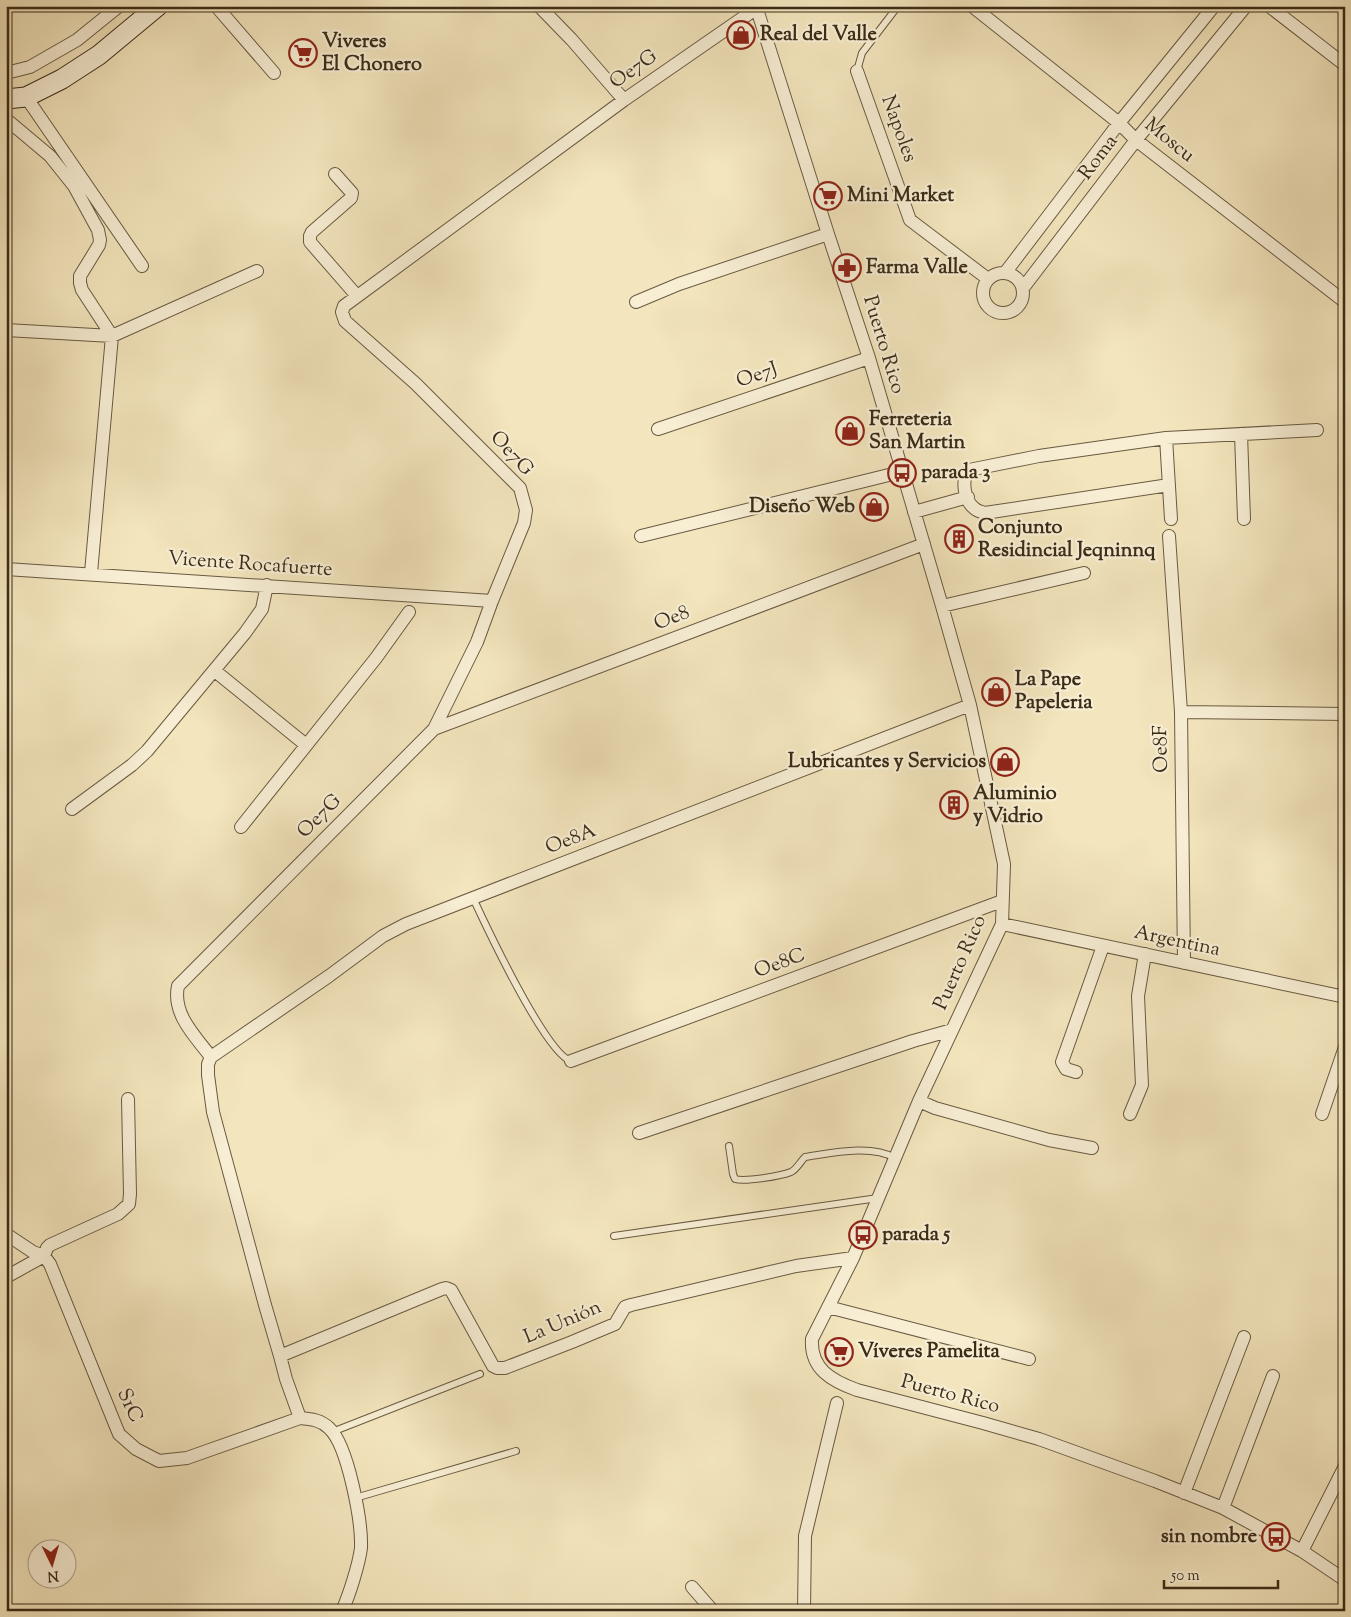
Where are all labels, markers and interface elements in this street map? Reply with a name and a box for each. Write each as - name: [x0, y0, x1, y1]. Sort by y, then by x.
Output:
- shop icon: Real del Valle: [726, 20, 756, 50]
- place label: Real del Valle: [760, 21, 877, 50]
- place label: Viveres El Chonero: [322, 28, 422, 80]
- supermarket icon: Viveres El Chonero: [288, 38, 318, 68]
- street label: Oe7G: [604, 43, 664, 97]
- street label: Napoles: [873, 91, 924, 167]
- street label: Moscu: [1138, 112, 1201, 171]
- street label: Roma: [1072, 129, 1126, 187]
- supermarket icon: Mini Market: [813, 181, 843, 211]
- place label: Mini Market: [847, 182, 954, 211]
- pharmacy icon: Farma Valle: [832, 253, 862, 283]
- place label: Farma Valle: [866, 254, 968, 283]
- street label: Puerto Rico: [854, 292, 912, 398]
- street label: Oe7J: [733, 355, 782, 396]
- place label: Ferreteria San Martin: [869, 406, 966, 458]
- shop icon: Ferreteria San Martin: [835, 416, 865, 446]
- street label: Oe7G: [482, 425, 540, 483]
- bus stop icon: parada 3: [887, 458, 917, 488]
- place label: parada 3: [921, 459, 990, 488]
- shop icon: Diseño Web: [859, 492, 889, 522]
- place label: Diseño Web: [749, 493, 855, 522]
- place label: Conjunto Residincial Jeqninnq: [978, 514, 1156, 566]
- building icon: Conjunto Residincial Jeqninnq: [944, 524, 974, 554]
- street label: Vicente Rocafuerte: [167, 545, 333, 585]
- street label: Oe8: [650, 599, 694, 639]
- place label: La Pape Papeleria: [1015, 666, 1093, 718]
- shop icon: La Pape Papeleria: [981, 677, 1011, 707]
- street label: Oe8F: [1147, 725, 1177, 773]
- shop icon: Lubricantes y Servicios: [990, 747, 1020, 777]
- place label: Lubricantes y Servicios: [788, 748, 986, 777]
- place label: Aluminio y Vidrio: [973, 780, 1057, 832]
- street label: Oe7G: [291, 788, 349, 846]
- building icon: Aluminio y Vidrio: [939, 790, 969, 820]
- street label: Oe8A: [541, 817, 601, 863]
- street label: Puerto Rico: [927, 911, 995, 1015]
- street label: Argentina: [1131, 919, 1223, 965]
- street label: Oe8C: [750, 941, 810, 987]
- bus stop icon: parada 5: [848, 1220, 878, 1250]
- place label: parada 5: [882, 1221, 950, 1250]
- street label: La Unión: [520, 1294, 607, 1352]
- supermarket icon: Víveres Pamelita: [824, 1337, 854, 1367]
- place label: Víveres Pamelita: [858, 1338, 1000, 1367]
- street label: Puerto Rico: [897, 1368, 1003, 1422]
- street label: S1C: [108, 1384, 150, 1428]
- bus stop icon: sin nombre: [1261, 1522, 1291, 1552]
- place label: sin nombre: [1161, 1523, 1257, 1552]
- north arrow: [28, 1540, 78, 1590]
- scale bar: [1164, 1557, 1277, 1589]
- text: N: [47, 1565, 59, 1585]
- text: 50 m: [1170, 1566, 1200, 1587]

